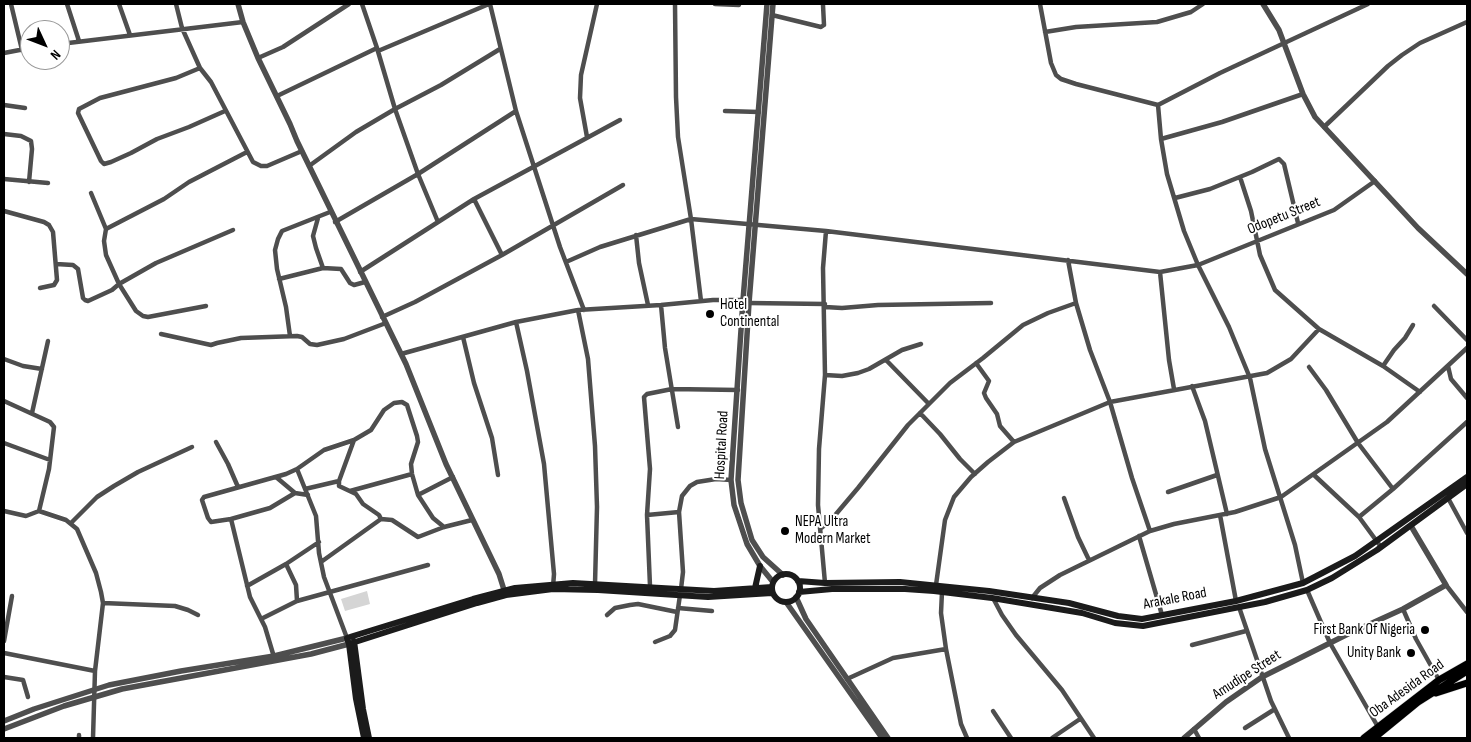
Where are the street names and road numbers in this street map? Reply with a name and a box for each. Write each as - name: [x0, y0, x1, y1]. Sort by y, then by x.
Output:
- street label: Odopetu Street: [1245, 193, 1323, 239]
- street label: Hospital Road: [711, 410, 733, 480]
- street label: Arakale Road: [1142, 584, 1208, 614]
- street label: Amudipe Street: [1209, 646, 1285, 704]
- street label: Oba Adesida Road: [1366, 656, 1448, 722]

